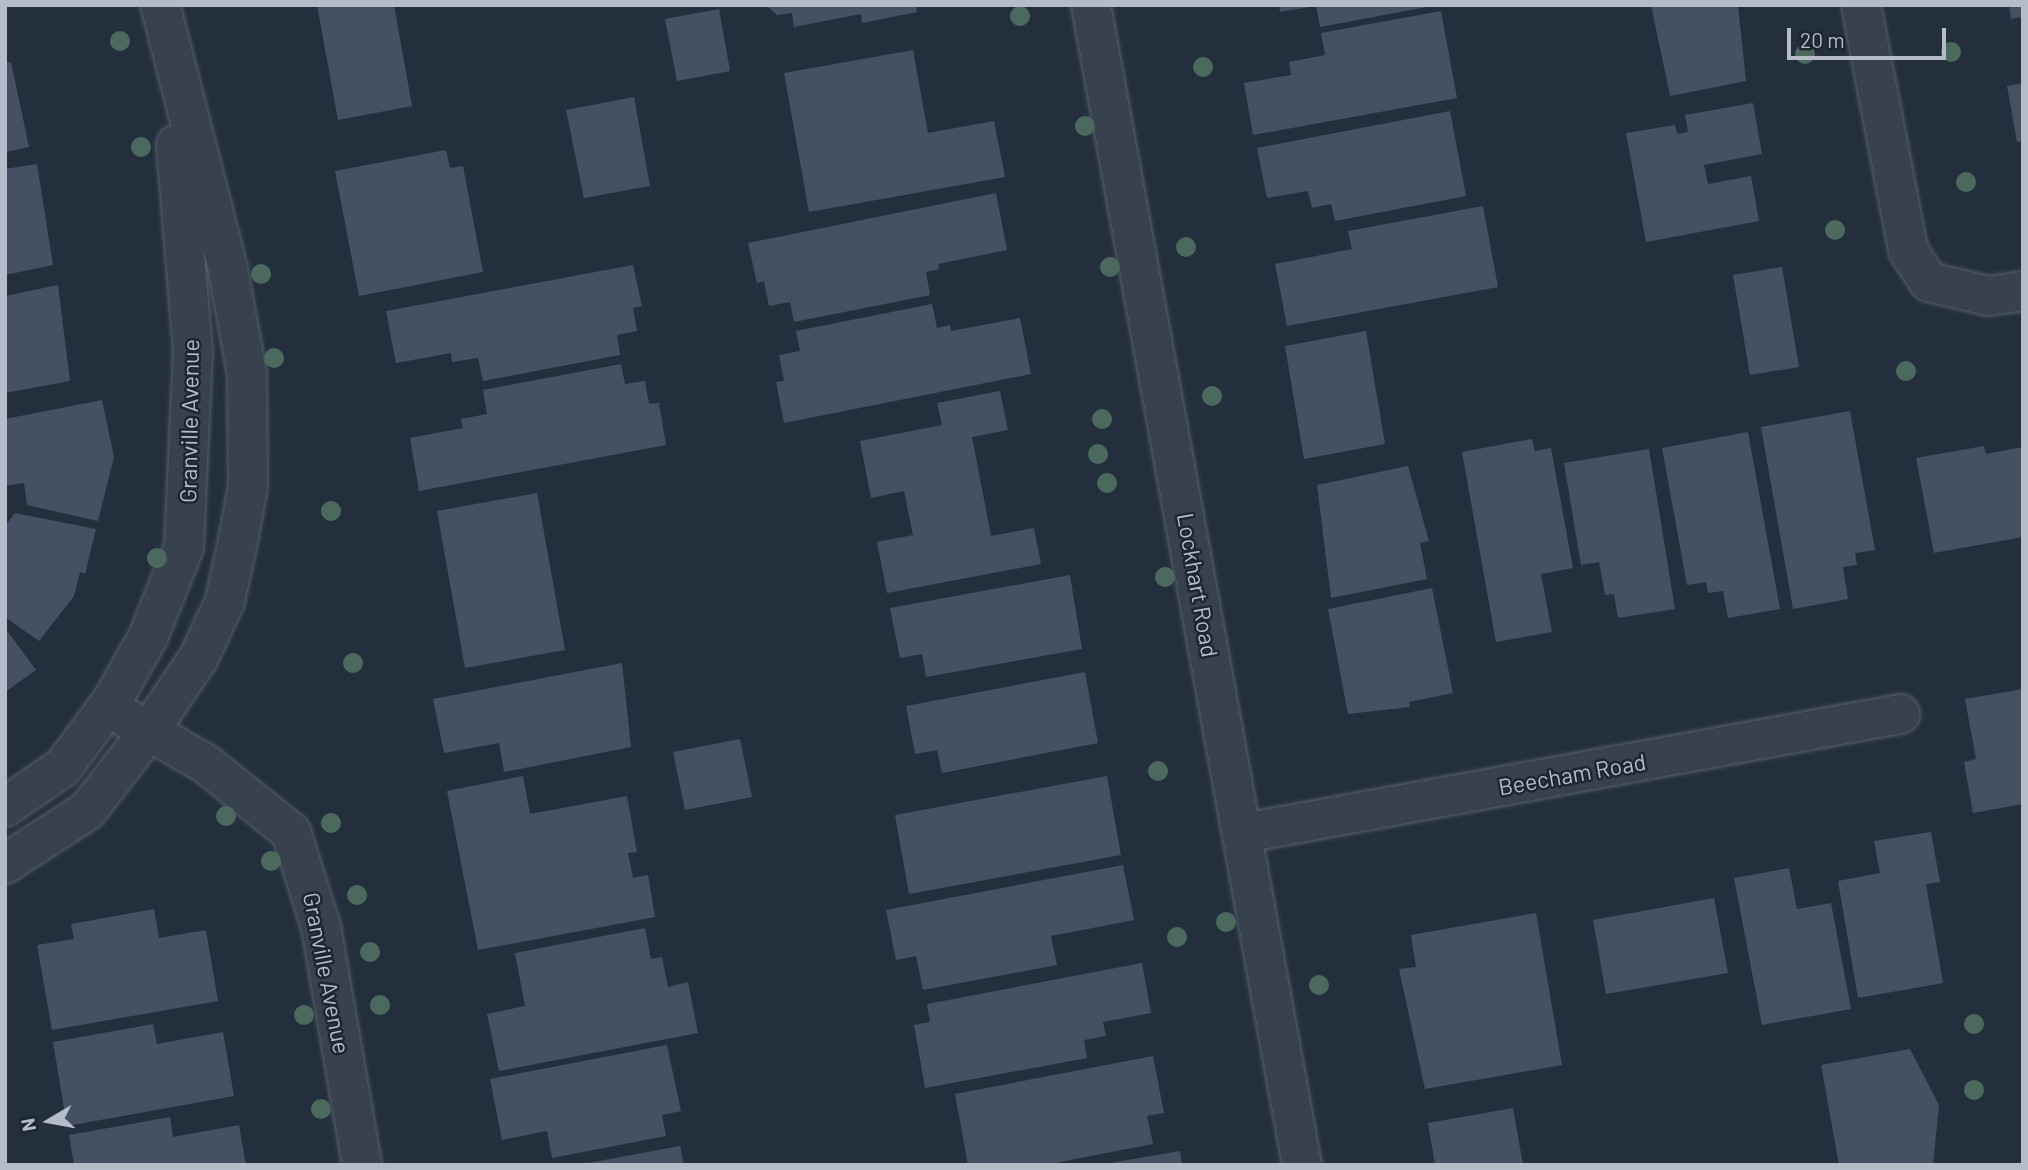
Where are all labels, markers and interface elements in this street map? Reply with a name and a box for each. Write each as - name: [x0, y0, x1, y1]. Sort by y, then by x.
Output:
- scale bar: [1790, 14, 1949, 58]
- text: 20 m: [1800, 27, 1845, 52]
- street label: Granville Avenue: [174, 339, 204, 503]
- street label: Lockhart Road: [1172, 511, 1224, 659]
- street label: Beecham Road: [1496, 747, 1648, 801]
- street label: Granville Avenue: [298, 890, 356, 1056]
- north arrow: [14, 1086, 84, 1156]
- text: N: [15, 1117, 40, 1133]

